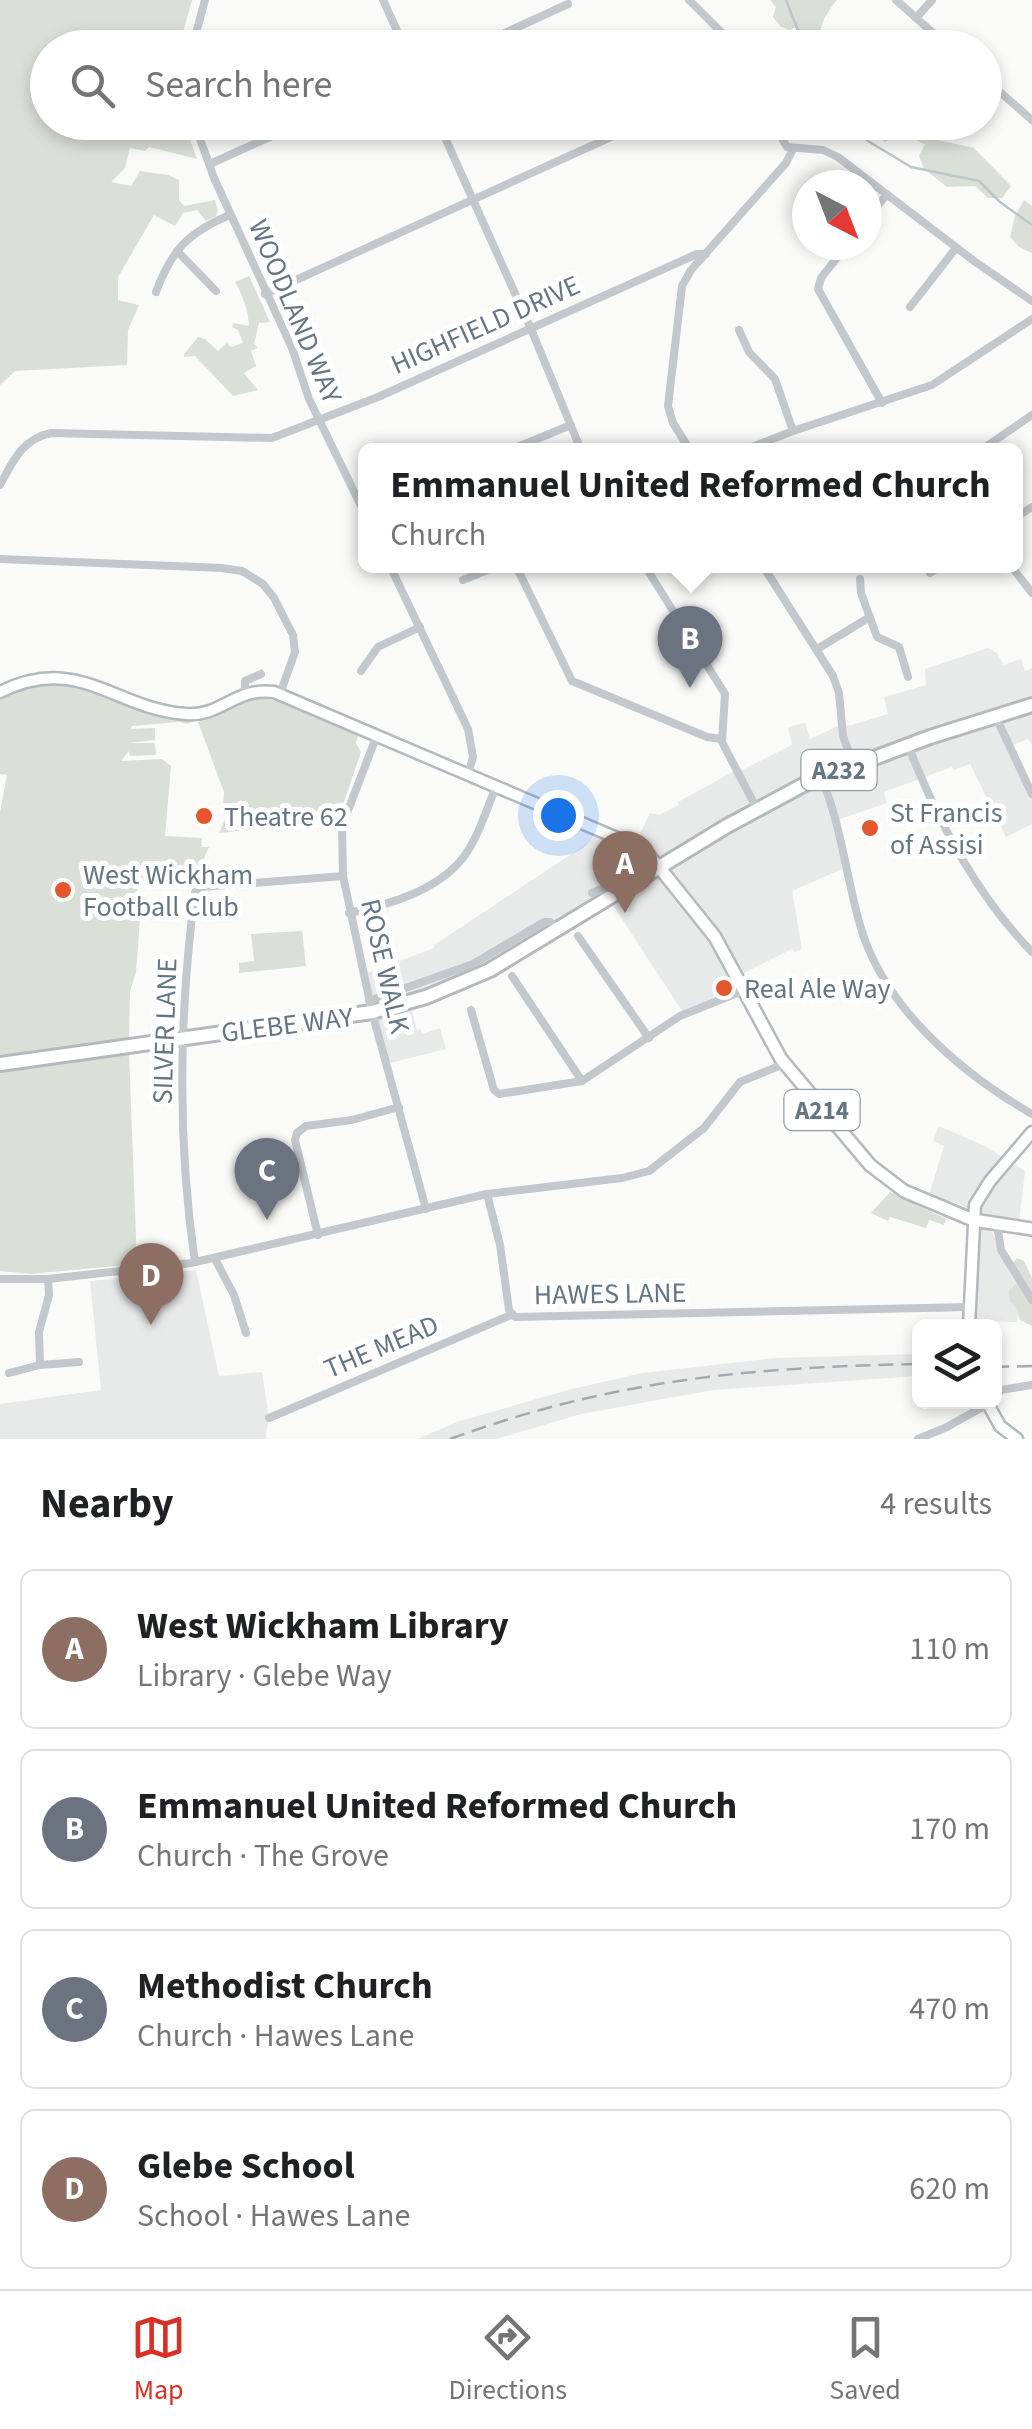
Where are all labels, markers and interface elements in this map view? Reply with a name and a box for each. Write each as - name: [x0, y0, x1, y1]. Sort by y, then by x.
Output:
- search box: [30, 30, 1002, 140]
- icon: search: [65, 58, 120, 113]
- text: Search here: [145, 58, 332, 112]
- north arrow: [792, 170, 882, 260]
- street label: WOODLAND WAY: [238, 213, 352, 410]
- street label: HIGHFIELD DRIVE: [384, 265, 586, 385]
- popup: [358, 443, 1023, 573]
- text: Emmanuel United Reformed Church: [390, 458, 991, 512]
- text: Church: [390, 512, 486, 558]
- pin: B: [658, 606, 722, 688]
- road number: A232: [802, 750, 876, 790]
- your location: [533, 790, 584, 841]
- place label: St Francis of Assisi: [890, 793, 1003, 865]
- place label: Theatre 62: [224, 797, 348, 837]
- marker: Theatre 62: [193, 805, 215, 827]
- marker: St Francis of Assisi: [859, 817, 881, 839]
- pin: A: [592, 830, 658, 913]
- place label: West Wickham Football Club: [83, 855, 253, 927]
- marker: West Wickham Football Club: [52, 879, 74, 901]
- street label: ROSE WALK: [350, 895, 420, 1038]
- street label: SILVER LANE: [142, 957, 188, 1105]
- place label: Real Ale Way: [744, 969, 891, 1009]
- marker: Real Ale Way: [713, 977, 735, 999]
- street label: GLEBE WAY: [219, 997, 356, 1053]
- road number: A214: [784, 1090, 860, 1130]
- pin: C: [234, 1138, 300, 1220]
- pin: D: [118, 1242, 184, 1325]
- street label: HAWES LANE: [533, 1273, 687, 1315]
- street label: THE MEAD: [318, 1305, 445, 1389]
- map controls: [912, 1319, 1002, 1409]
- button: layers: [912, 1319, 1002, 1409]
- text: Nearby: [40, 1474, 174, 1534]
- text: 4 results: [880, 1481, 992, 1527]
- text: West Wickham Library: [137, 1599, 509, 1653]
- text: A: [65, 1626, 84, 1672]
- text: 110 m: [909, 1626, 990, 1672]
- text: Library · Glebe Way: [137, 1653, 392, 1699]
- text: Emmanuel United Reformed Church: [137, 1779, 737, 1833]
- text: B: [65, 1806, 84, 1852]
- text: 170 m: [909, 1806, 990, 1852]
- text: Church · The Grove: [137, 1833, 389, 1879]
- text: Methodist Church: [137, 1959, 433, 2013]
- text: C: [65, 1986, 84, 2032]
- text: 470 m: [909, 1986, 990, 2032]
- text: Church · Hawes Lane: [137, 2013, 414, 2059]
- text: Glebe School: [137, 2139, 355, 2193]
- text: D: [64, 2166, 85, 2212]
- text: 620 m: [909, 2166, 990, 2212]
- text: School · Hawes Lane: [137, 2193, 410, 2239]
- tab: Map: [131, 2310, 186, 2410]
- tab: Directions: [449, 2310, 567, 2410]
- tab: Saved: [829, 2310, 901, 2410]

